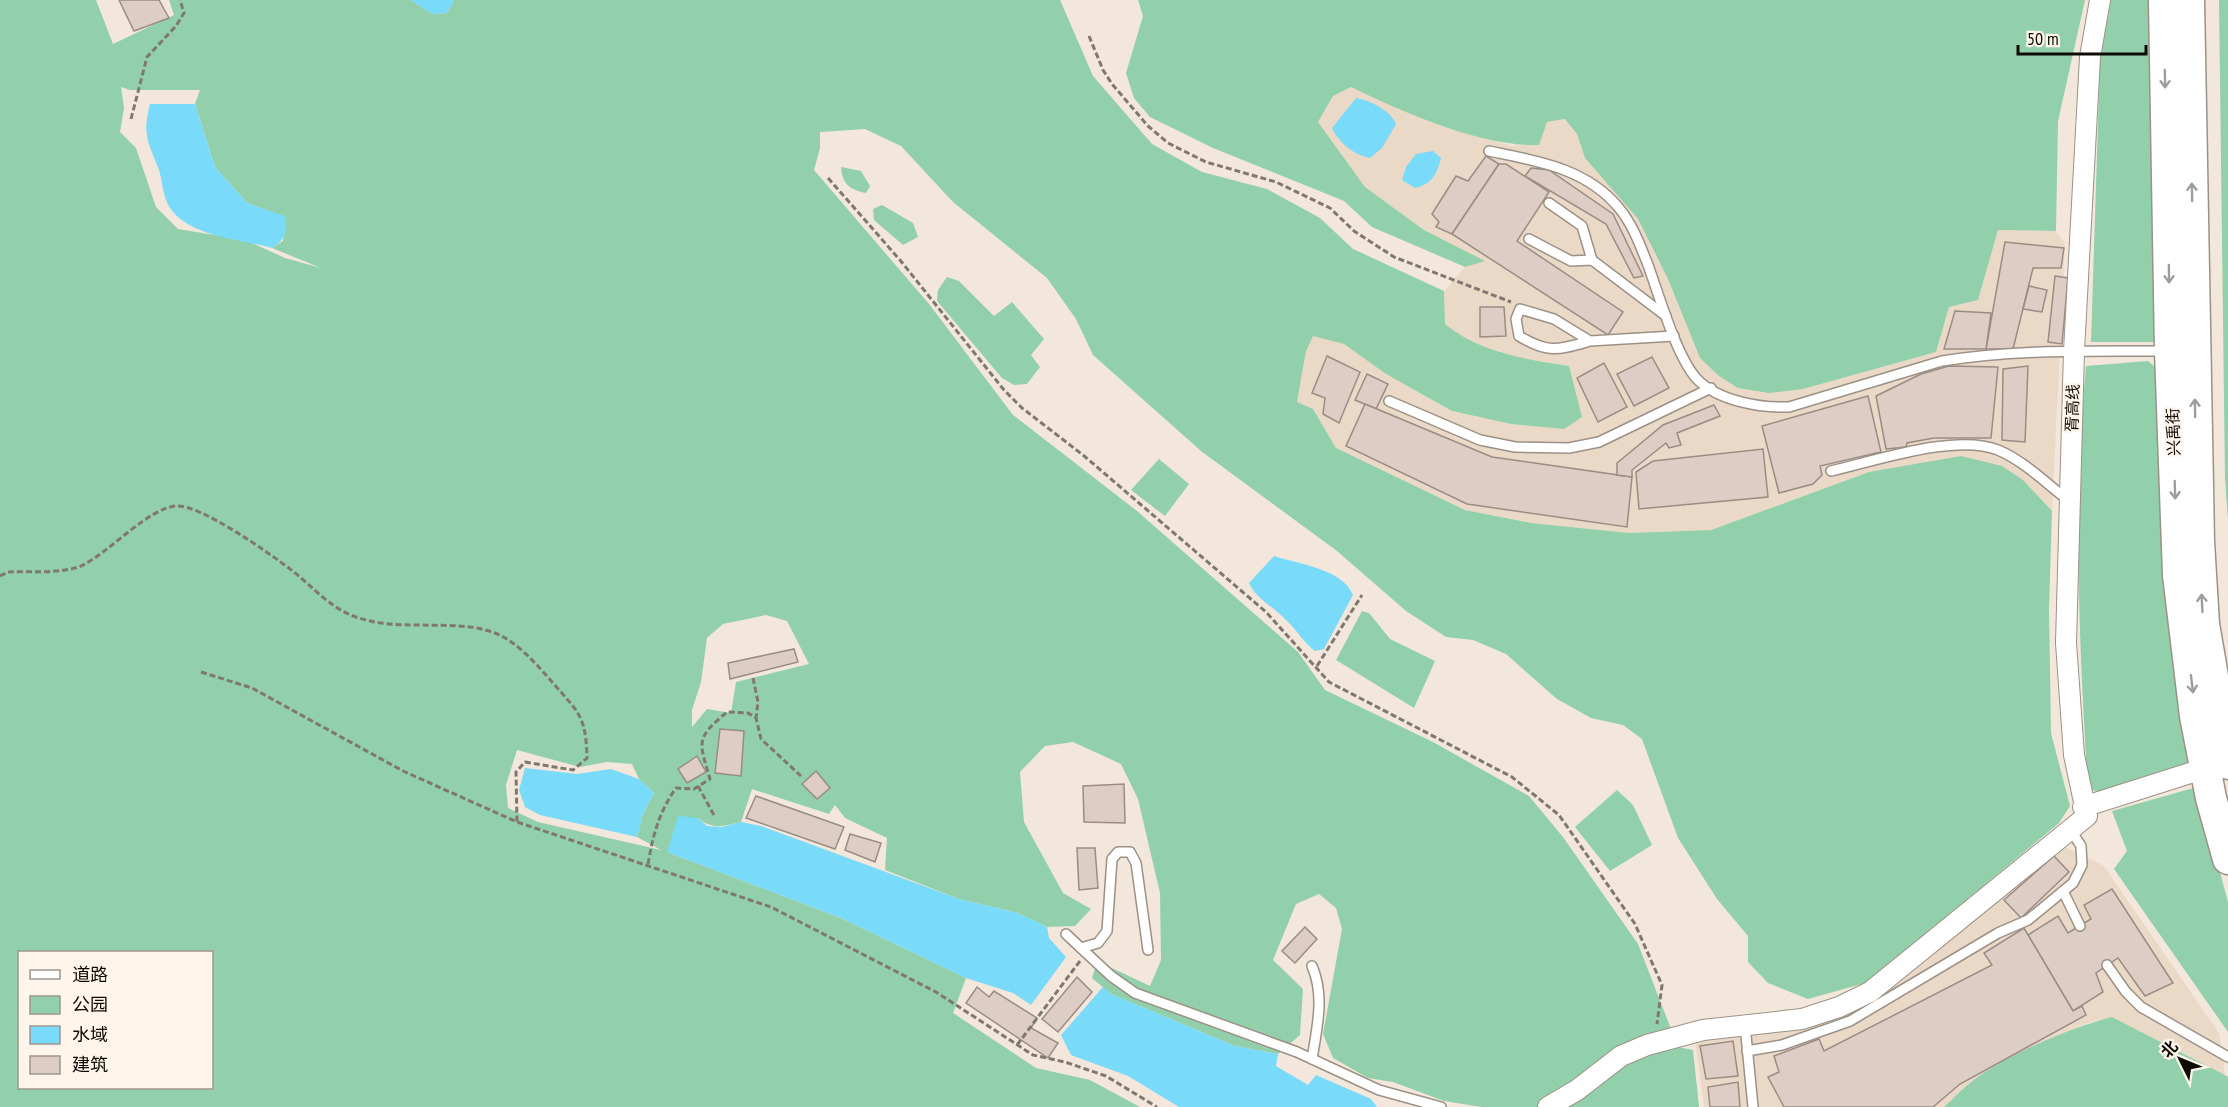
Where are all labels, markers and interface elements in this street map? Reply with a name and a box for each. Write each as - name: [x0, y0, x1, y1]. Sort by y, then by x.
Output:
- scale bar: [2018, 18, 2146, 56]
- text: 50 m: [2027, 27, 2059, 50]
- one-way arrow: [2159, 69, 2171, 89]
- one-way arrow: [2186, 183, 2198, 203]
- one-way arrow: [2163, 264, 2174, 284]
- street label: 胥高线: [2061, 384, 2083, 432]
- one-way arrow: [2189, 399, 2201, 419]
- street label: 兴禹街: [2162, 408, 2184, 456]
- one-way arrow: [2169, 480, 2181, 500]
- one-way arrow: [2197, 593, 2208, 613]
- one-way arrow: [2186, 674, 2197, 694]
- legend: [18, 951, 213, 1089]
- text: 道路: [72, 963, 108, 986]
- text: 公园: [72, 993, 108, 1016]
- text: 水域: [72, 1023, 108, 1046]
- north arrow: [2150, 1029, 2210, 1089]
- text: 北: [2156, 1036, 2182, 1061]
- text: 建筑: [72, 1053, 108, 1076]

